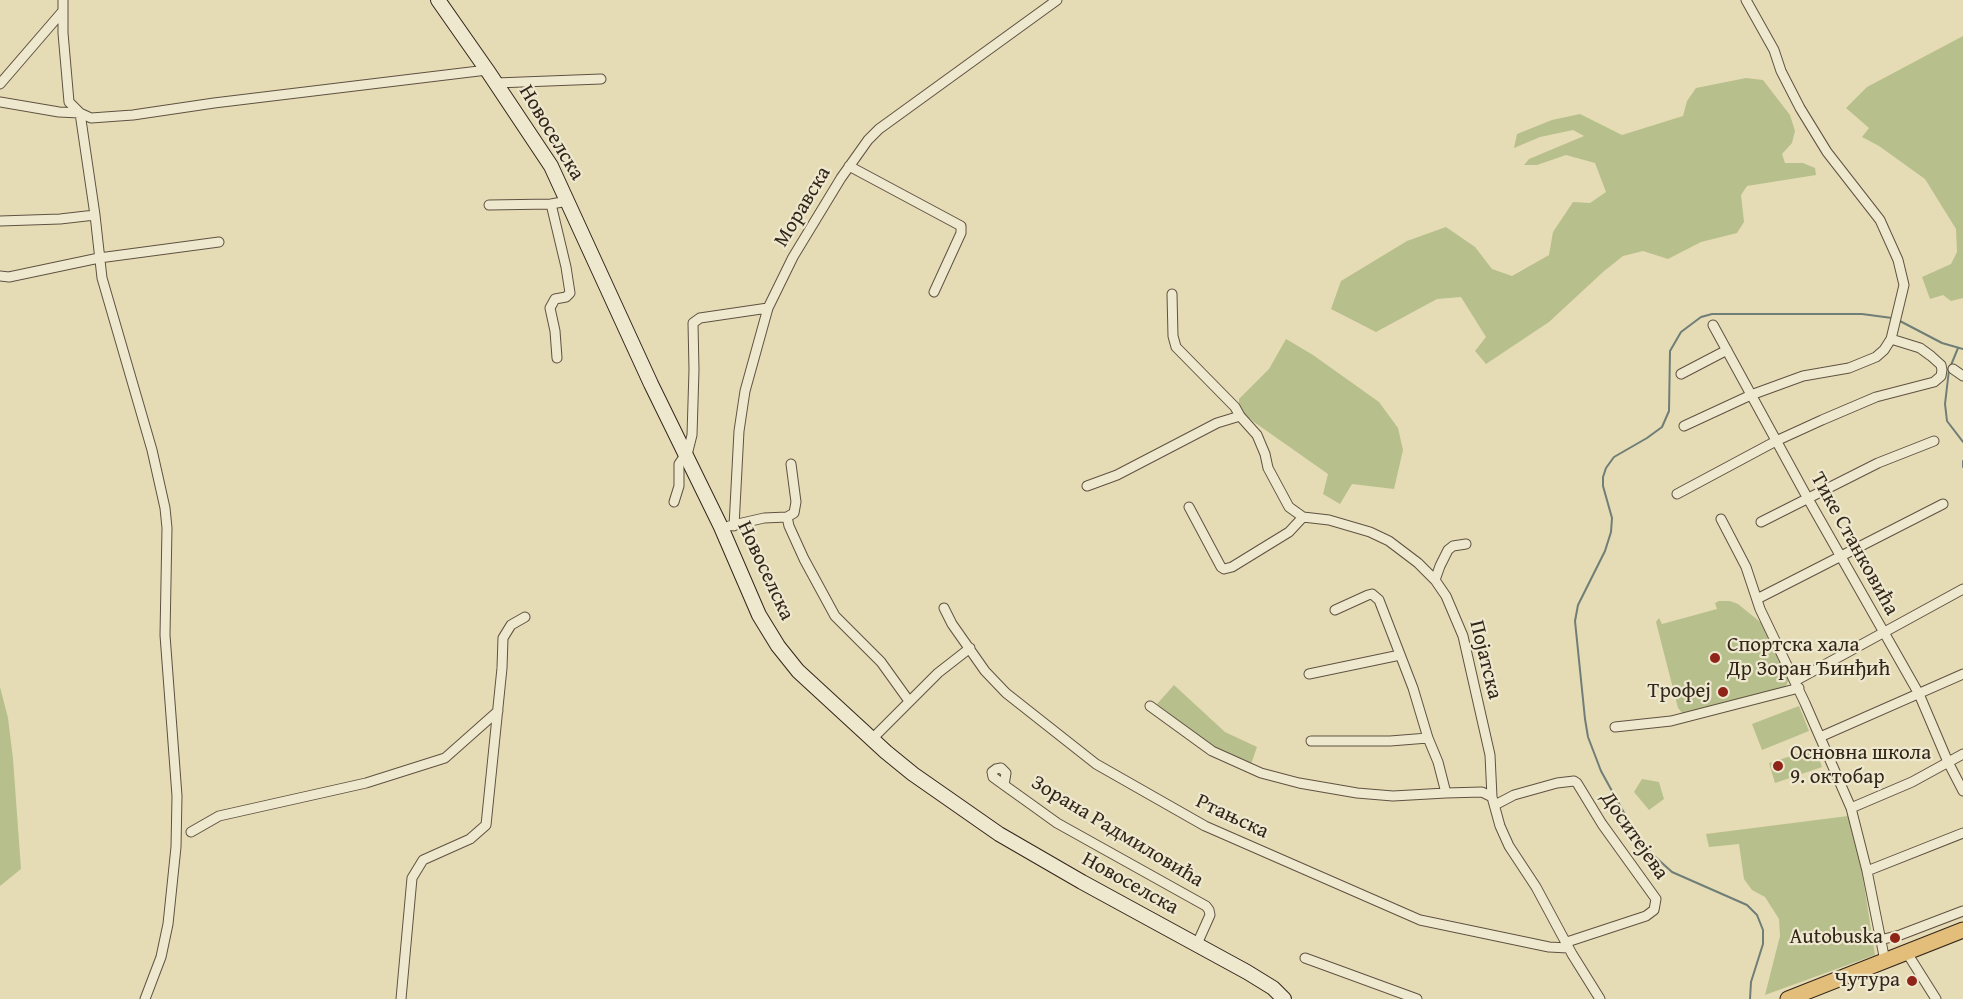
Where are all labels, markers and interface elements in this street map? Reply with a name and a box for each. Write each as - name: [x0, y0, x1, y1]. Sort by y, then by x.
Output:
- street label: Новоселска: [513, 81, 589, 185]
- street label: Моравска: [769, 162, 837, 252]
- street label: Тике Станковића: [1804, 468, 1904, 620]
- street label: Новоселска: [731, 517, 799, 625]
- street label: Појатска: [1463, 618, 1507, 702]
- place label: Спортска хала Др Зоран Ђинђић: [1727, 633, 1890, 683]
- marker: Спортска хала Др Зоран Ђинђић: [1708, 651, 1722, 665]
- place label: Трофеј: [1648, 679, 1711, 705]
- marker: Трофеј: [1716, 685, 1730, 699]
- place label: Основна школа 9. октобар: [1790, 741, 1931, 791]
- marker: Основна школа 9. октобар: [1771, 759, 1785, 773]
- street label: Зорана Радмиловића: [1026, 771, 1208, 893]
- street label: Доситејева: [1595, 787, 1673, 885]
- street label: Ртањска: [1192, 789, 1272, 845]
- street label: Новоселска: [1077, 847, 1183, 921]
- place label: Autobuska: [1790, 925, 1883, 951]
- marker: Autobuska: [1888, 931, 1902, 945]
- place label: Чутура: [1834, 968, 1900, 994]
- marker: Чутура: [1905, 974, 1919, 988]

